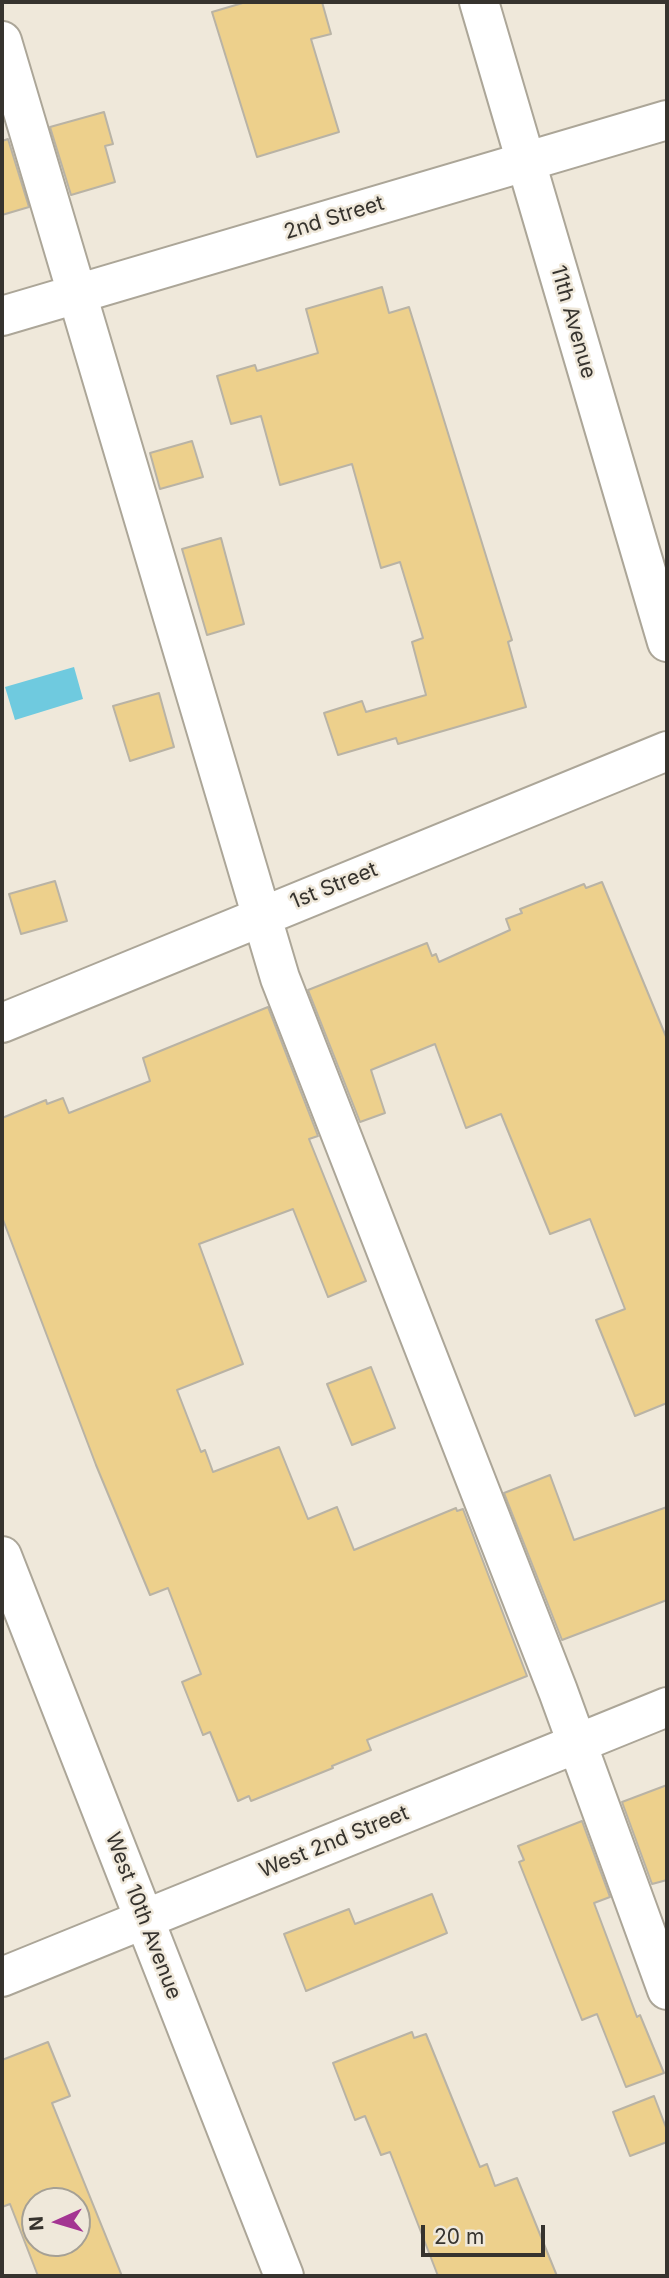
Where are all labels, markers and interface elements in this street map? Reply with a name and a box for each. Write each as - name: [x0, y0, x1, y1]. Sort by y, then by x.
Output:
- street label: 2nd Street: [281, 191, 387, 245]
- street label: 11th Avenue: [545, 263, 601, 381]
- street label: 1st Street: [287, 857, 381, 915]
- street label: West 2nd Street: [256, 1801, 412, 1883]
- street label: West 10th Avenue: [100, 1829, 186, 2003]
- north arrow: [21, 2187, 91, 2257]
- scale bar: [424, 2212, 548, 2256]
- text: N: [25, 2215, 49, 2231]
- text: 20 m: [434, 2224, 484, 2249]

